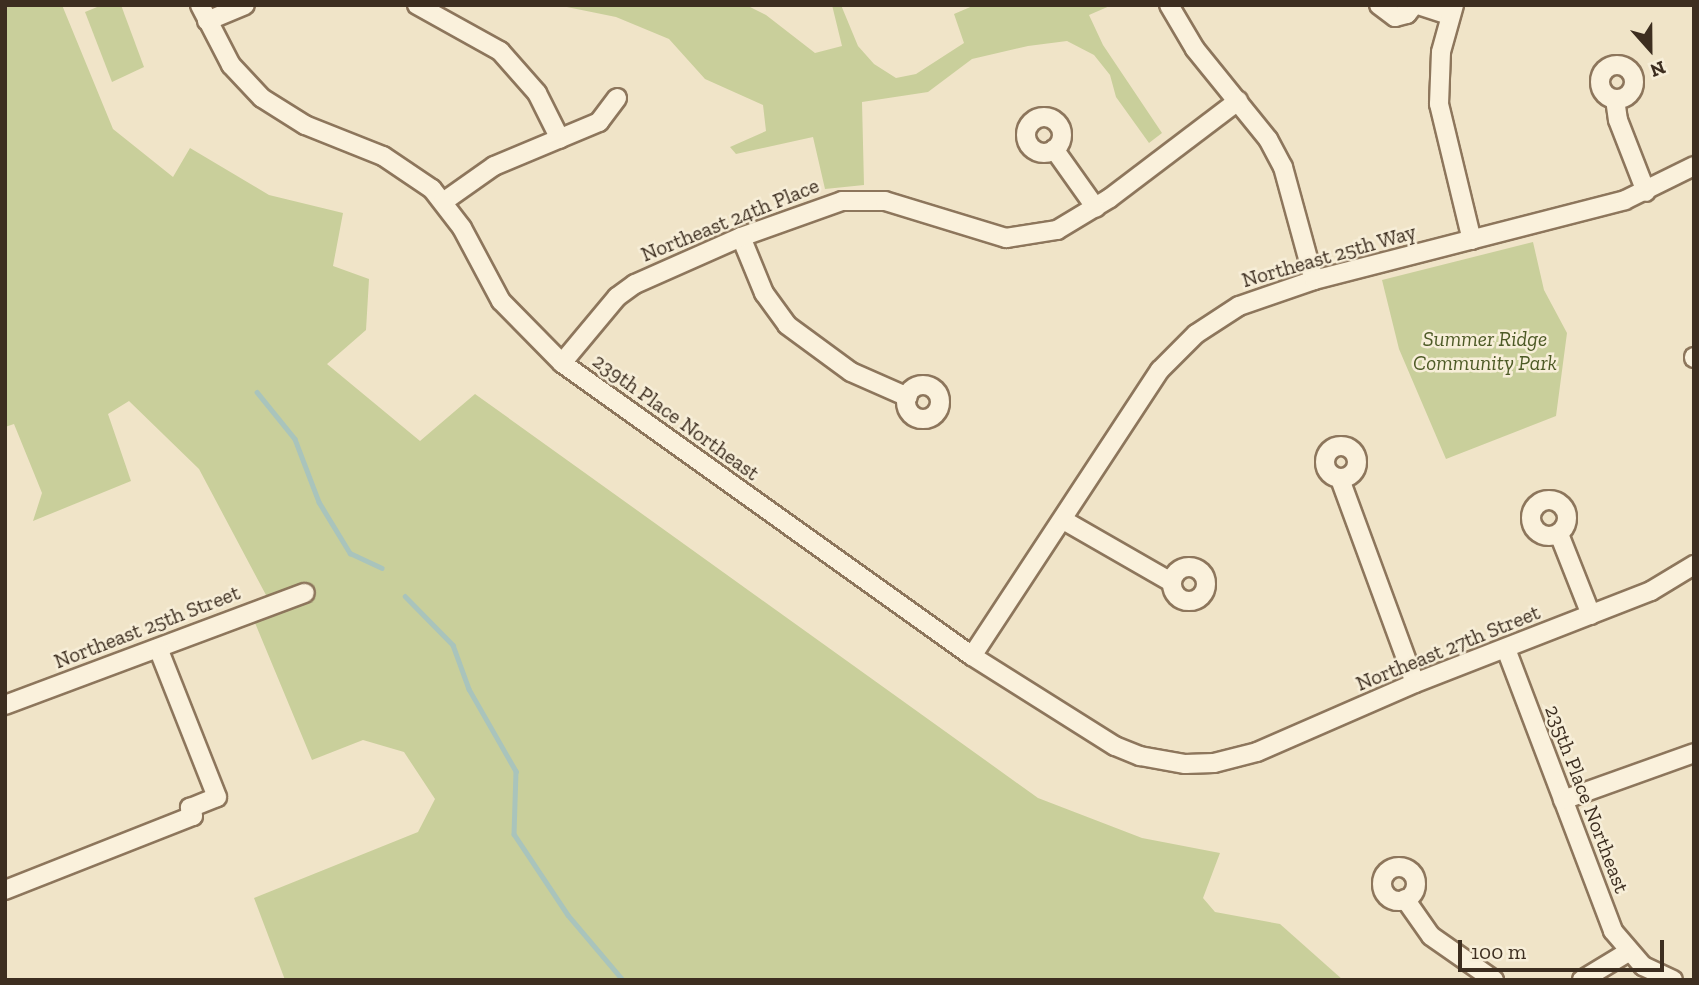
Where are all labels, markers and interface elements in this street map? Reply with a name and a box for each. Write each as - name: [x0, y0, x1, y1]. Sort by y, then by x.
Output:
- north arrow: [1615, 14, 1685, 84]
- text: N: [1647, 56, 1669, 82]
- street label: Northeast 24th Place: [637, 173, 823, 267]
- street label: Northeast 25th Way: [1239, 219, 1419, 293]
- park label: Summer Ridge Community Park: [1413, 326, 1557, 376]
- street label: 239th Place Northeast: [588, 348, 764, 486]
- street label: Northeast 25th Street: [50, 580, 244, 674]
- street label: Northeast 27th Street: [1352, 600, 1544, 696]
- street label: 235th Place Northeast: [1539, 701, 1635, 897]
- scale bar: [1461, 926, 1668, 970]
- text: 100 m: [1471, 939, 1526, 964]

